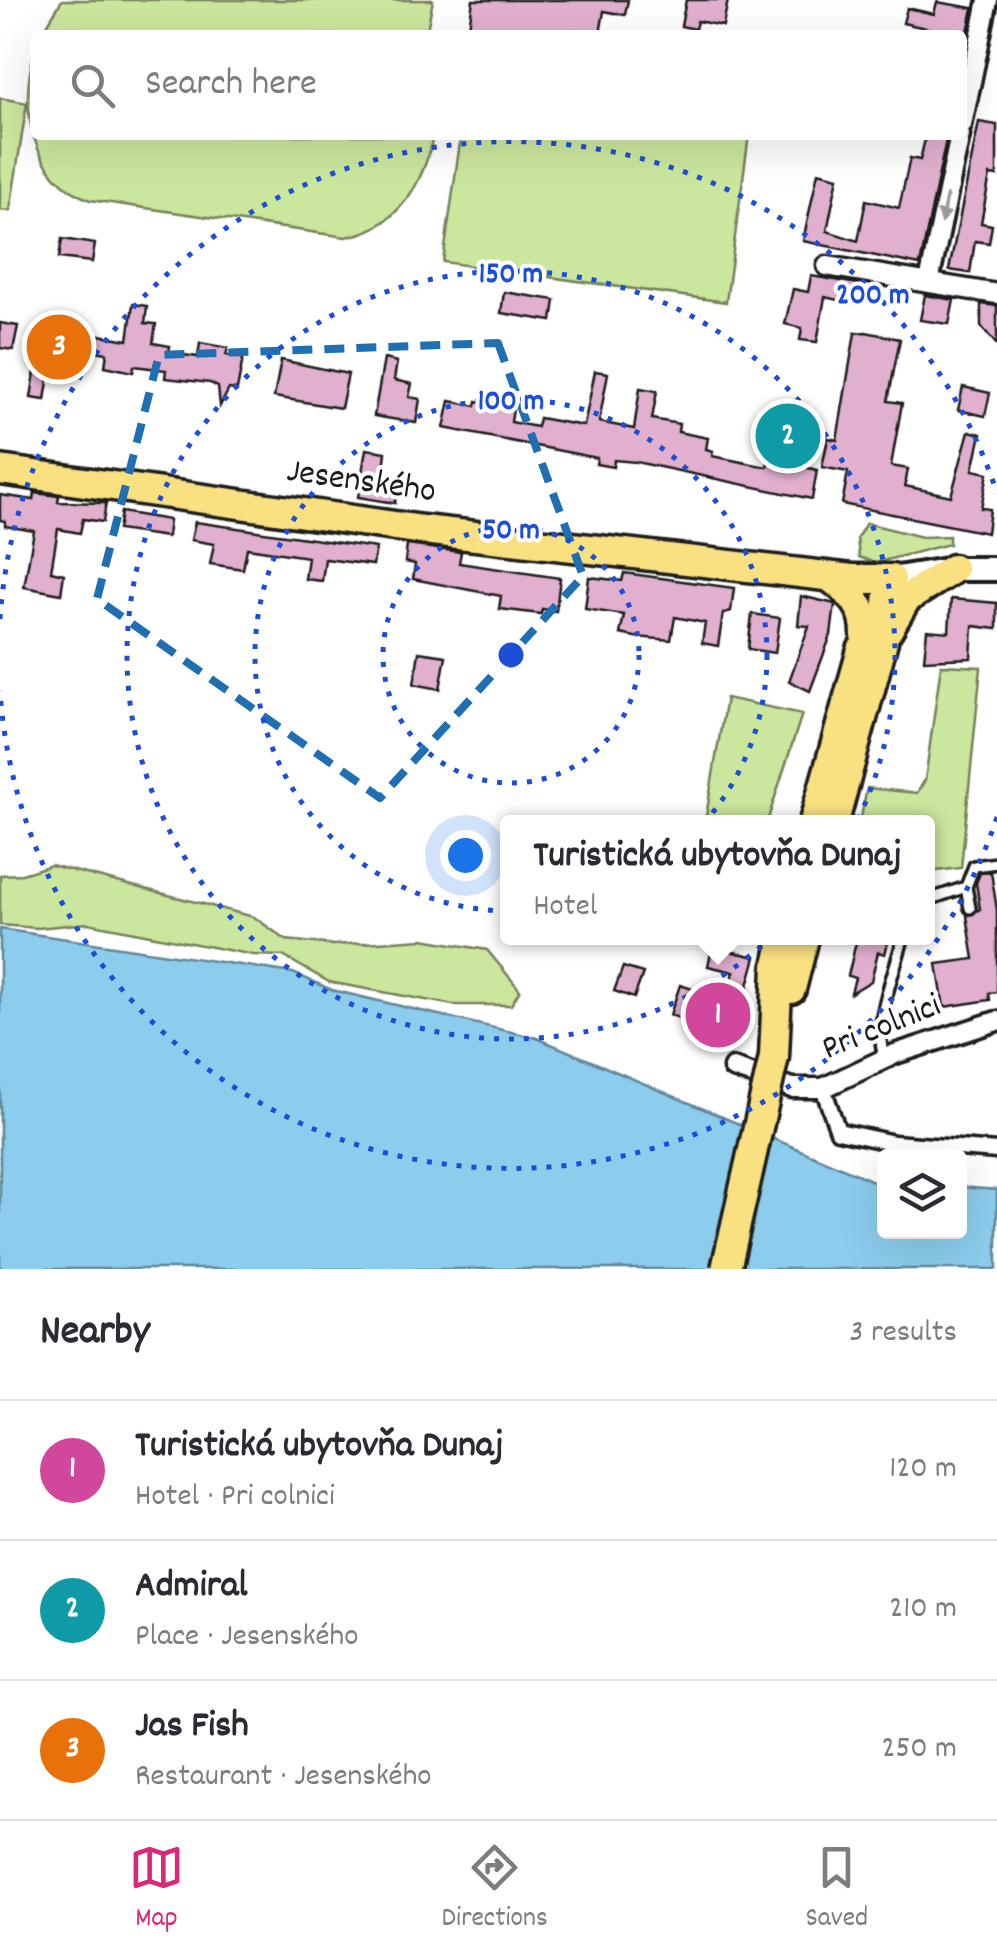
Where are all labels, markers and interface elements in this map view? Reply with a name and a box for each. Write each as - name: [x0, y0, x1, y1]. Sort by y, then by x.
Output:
- search box: [30, 30, 967, 140]
- icon: search: [65, 58, 120, 113]
- text: Search here: [145, 58, 317, 113]
- one-way arrow: [936, 193, 952, 224]
- text: 150 m: [479, 255, 543, 298]
- text: 200 m: [836, 276, 910, 319]
- pin: 3: [27, 310, 92, 384]
- text: 100 m: [478, 382, 544, 425]
- pin: 2: [756, 398, 820, 474]
- street label: Jesenského: [283, 448, 439, 518]
- text: 50 m: [482, 511, 540, 554]
- centre of rings: [493, 637, 529, 673]
- popup: [500, 815, 935, 945]
- your location: [440, 830, 491, 881]
- text: Turistická ubytovňa Dunaj: [533, 830, 902, 885]
- text: Hotel: [533, 885, 597, 931]
- pin: 1: [686, 978, 750, 1052]
- street label: Pri colnici: [815, 983, 949, 1075]
- map controls: [877, 1149, 967, 1239]
- button: layers: [877, 1149, 967, 1239]
- text: Nearby: [40, 1304, 150, 1364]
- text: 3 results: [849, 1311, 957, 1357]
- text: Turistická ubytovňa Dunaj: [135, 1420, 504, 1475]
- text: 1: [69, 1447, 76, 1493]
- text: 120 m: [889, 1447, 957, 1493]
- text: Hotel · Pri colnici: [135, 1475, 335, 1521]
- text: Admiral: [135, 1560, 248, 1615]
- text: 2: [66, 1587, 79, 1633]
- text: 210 m: [889, 1587, 957, 1633]
- text: Place · Jesenského: [135, 1615, 358, 1661]
- text: Jas Fish: [135, 1700, 249, 1755]
- text: 3: [65, 1727, 80, 1773]
- text: 250 m: [881, 1727, 957, 1773]
- text: Restaurant · Jesenského: [135, 1755, 432, 1801]
- tab: Map: [129, 1840, 184, 1940]
- tab: Directions: [442, 1840, 548, 1940]
- tab: Saved: [806, 1840, 868, 1940]

